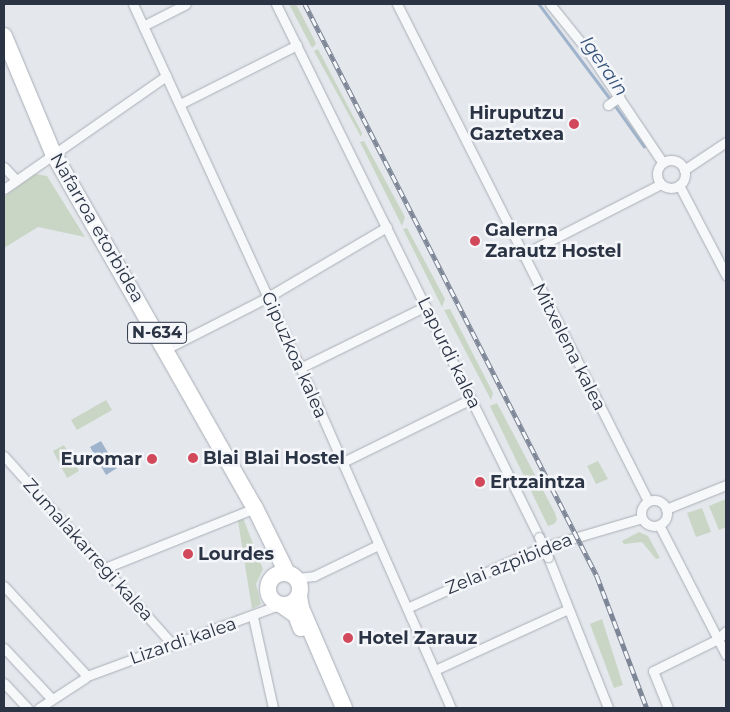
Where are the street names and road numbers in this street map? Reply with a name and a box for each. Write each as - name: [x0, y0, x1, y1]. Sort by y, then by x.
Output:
- street label: Nafarroa etorbidea: [45, 149, 149, 307]
- street label: Mitxelena kalea: [528, 280, 610, 414]
- street label: Gipuzkoa kalea: [256, 288, 332, 422]
- street label: Lapurdi kalea: [413, 294, 485, 412]
- road number: N-634: [127, 319, 187, 346]
- street label: Zumalakarregi kalea: [18, 474, 158, 626]
- street label: Zelai azpibidea: [443, 529, 575, 599]
- street label: Lizardi kalea: [127, 613, 239, 669]

